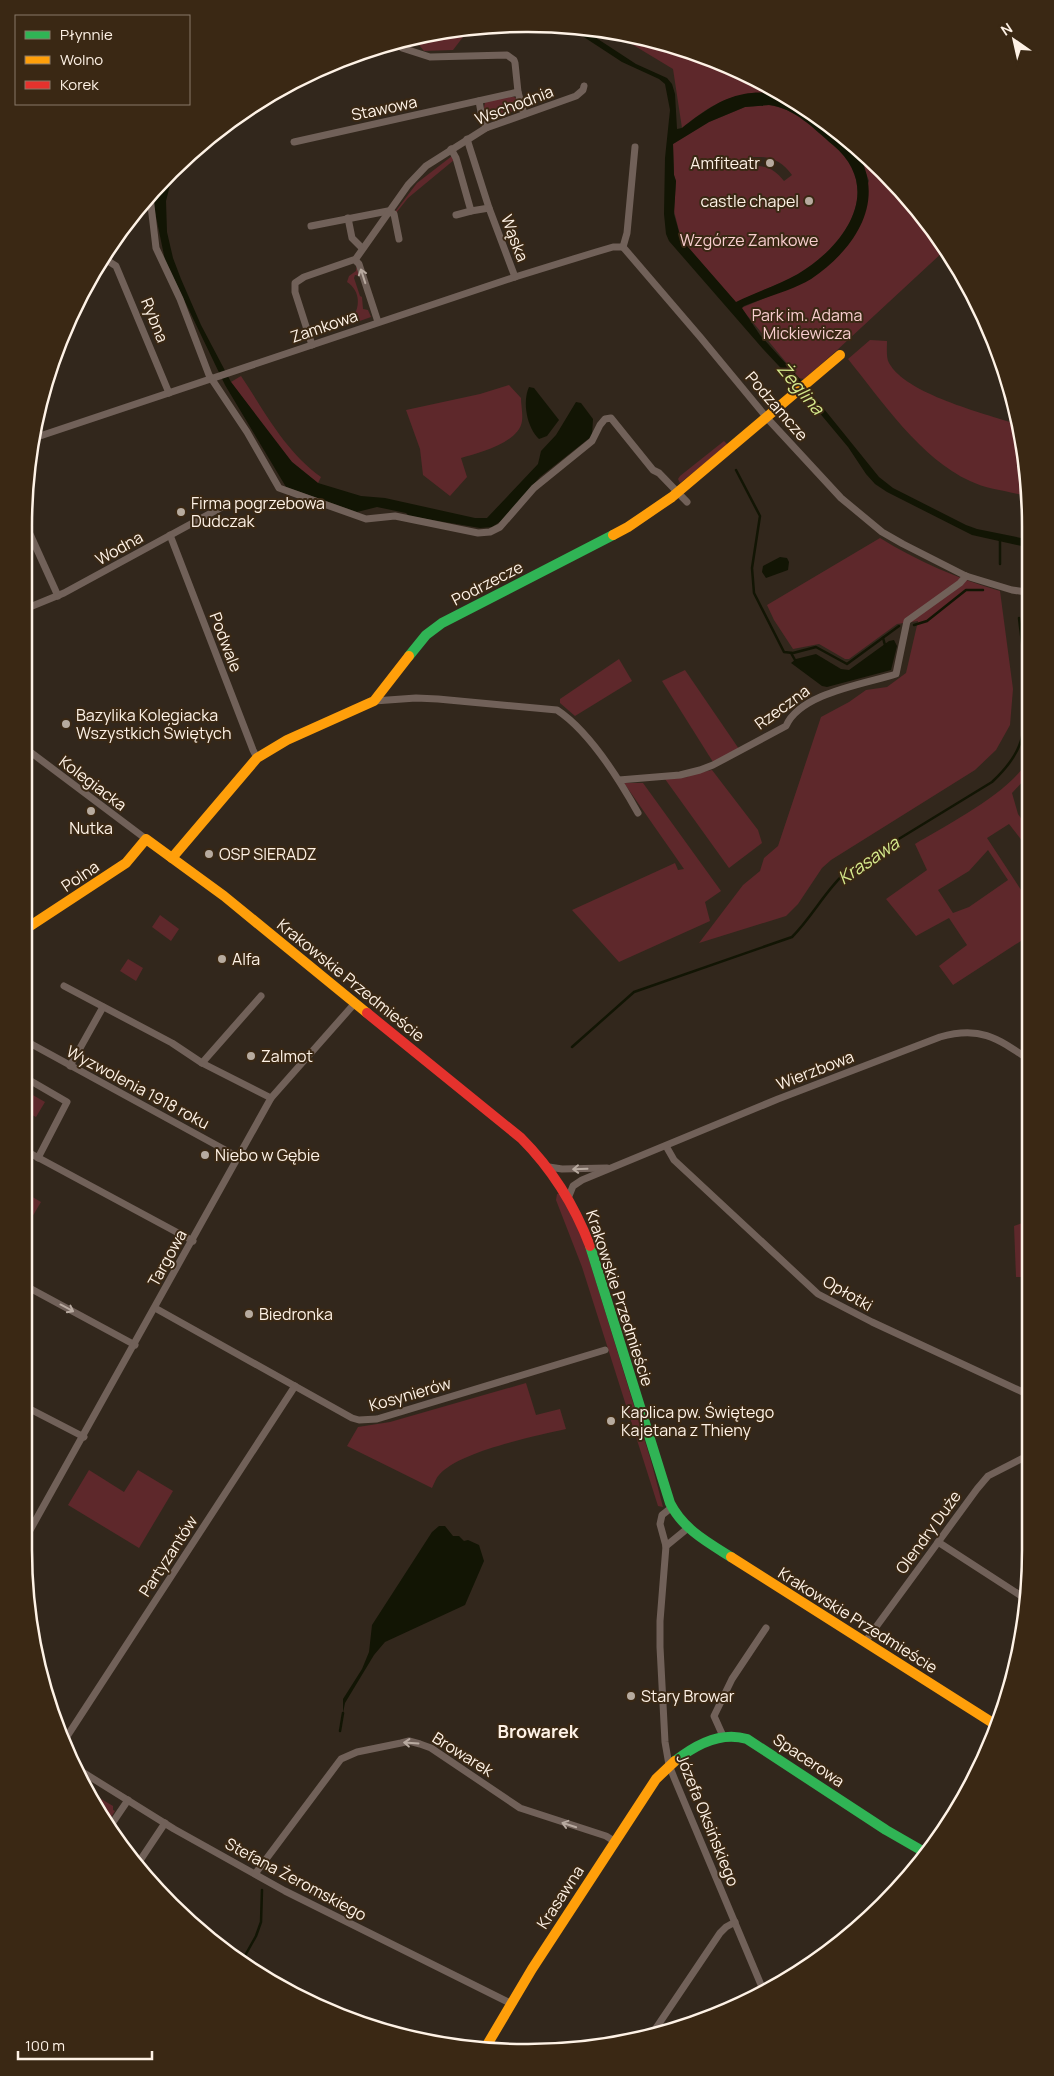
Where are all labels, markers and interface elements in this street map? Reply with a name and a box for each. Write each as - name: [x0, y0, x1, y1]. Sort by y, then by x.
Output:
- legend: [15, 15, 190, 105]
- north arrow: [989, 15, 1039, 65]
- text: N: [997, 18, 1016, 39]
- text: Płynnie: [60, 24, 113, 45]
- text: Wolno: [60, 49, 103, 70]
- text: Korek: [60, 74, 99, 95]
- street label: Wschodnia: [472, 80, 556, 130]
- street label: Stawowa: [349, 90, 419, 126]
- place label: Amfiteatr: [690, 152, 760, 174]
- marker: Amfiteatr: [764, 157, 776, 169]
- place label: castle chapel: [700, 190, 799, 212]
- marker: castle chapel: [803, 195, 815, 207]
- street label: Wąska: [496, 211, 534, 265]
- park label: Wzgórze Zamkowe: [680, 229, 818, 251]
- one-way arrow: [358, 268, 367, 284]
- street label: Rybna: [136, 294, 174, 346]
- street label: Zamkowa: [287, 304, 361, 348]
- park label: Park im. Adama Mickiewicza: [752, 304, 862, 344]
- water label: Żeglina: [772, 357, 831, 420]
- street label: Podzamcze: [741, 367, 813, 445]
- place label: Firma pogrzebowa Dudczak: [191, 492, 325, 532]
- marker: Firma pogrzebowa Dudczak: [175, 506, 187, 518]
- street label: Wodna: [91, 526, 147, 570]
- street label: Podrzecze: [447, 556, 527, 610]
- street label: Podwale: [205, 609, 247, 675]
- street label: Rzeczna: [750, 680, 814, 734]
- place label: Bazylika Kolegiacka Wszystkich Świętych: [76, 704, 231, 744]
- marker: Bazylika Kolegiacka Wszystkich Świętych: [60, 718, 72, 730]
- street label: Kolegiacka: [55, 750, 131, 816]
- marker: Nutka: [85, 805, 97, 817]
- place label: Nutka: [69, 817, 113, 839]
- water label: Krasawa: [833, 830, 904, 889]
- place label: OSP SIERADZ: [219, 843, 317, 865]
- marker: OSP SIERADZ: [203, 848, 215, 860]
- street label: Polna: [57, 855, 103, 897]
- street label: Krakowskie Przedmieście: [273, 913, 429, 1047]
- place label: Alfa: [232, 948, 260, 970]
- marker: Alfa: [216, 953, 228, 965]
- street label: Wyzwolenia 1918 roku: [63, 1040, 213, 1134]
- place label: Zalmot: [261, 1045, 313, 1067]
- street label: Wierzbowa: [773, 1045, 857, 1095]
- marker: Zalmot: [245, 1050, 257, 1062]
- place label: Niebo w Gębie: [215, 1144, 320, 1166]
- marker: Niebo w Gębie: [199, 1149, 211, 1161]
- one-way arrow: [573, 1164, 589, 1173]
- street label: Krakowskie Przedmieście: [581, 1207, 659, 1389]
- street label: Targowa: [142, 1226, 192, 1290]
- street label: Opłotki: [819, 1270, 877, 1316]
- place label: Biedronka: [259, 1303, 333, 1325]
- one-way arrow: [59, 1304, 74, 1313]
- marker: Biedronka: [243, 1308, 255, 1320]
- street label: Kosynierów: [366, 1372, 454, 1416]
- place label: Kaplica pw. Świętego Kajetana z Thieny: [621, 1401, 774, 1441]
- marker: Kaplica pw. Świętego Kajetana z Thieny: [605, 1415, 617, 1427]
- street label: Olendry Duże: [890, 1486, 966, 1578]
- street label: Partyzantów: [134, 1511, 202, 1601]
- street label: Krakowskie Przedmieście: [774, 1562, 942, 1678]
- place label: Stary Browar: [641, 1685, 735, 1707]
- marker: Stary Browar: [625, 1690, 637, 1702]
- district label: Browarek: [498, 1719, 580, 1743]
- street label: Browarek: [428, 1727, 499, 1782]
- street label: Spacerowa: [769, 1728, 849, 1792]
- one-way arrow: [403, 1738, 419, 1748]
- street label: Józefa Oksińskiego: [671, 1751, 745, 1889]
- one-way arrow: [561, 1819, 577, 1829]
- street label: Stefana Żeromskiego: [221, 1832, 371, 1926]
- street label: Krasawna: [531, 1861, 589, 1933]
- scale bar: [18, 2028, 151, 2060]
- text: 100 m: [25, 2035, 65, 2056]

